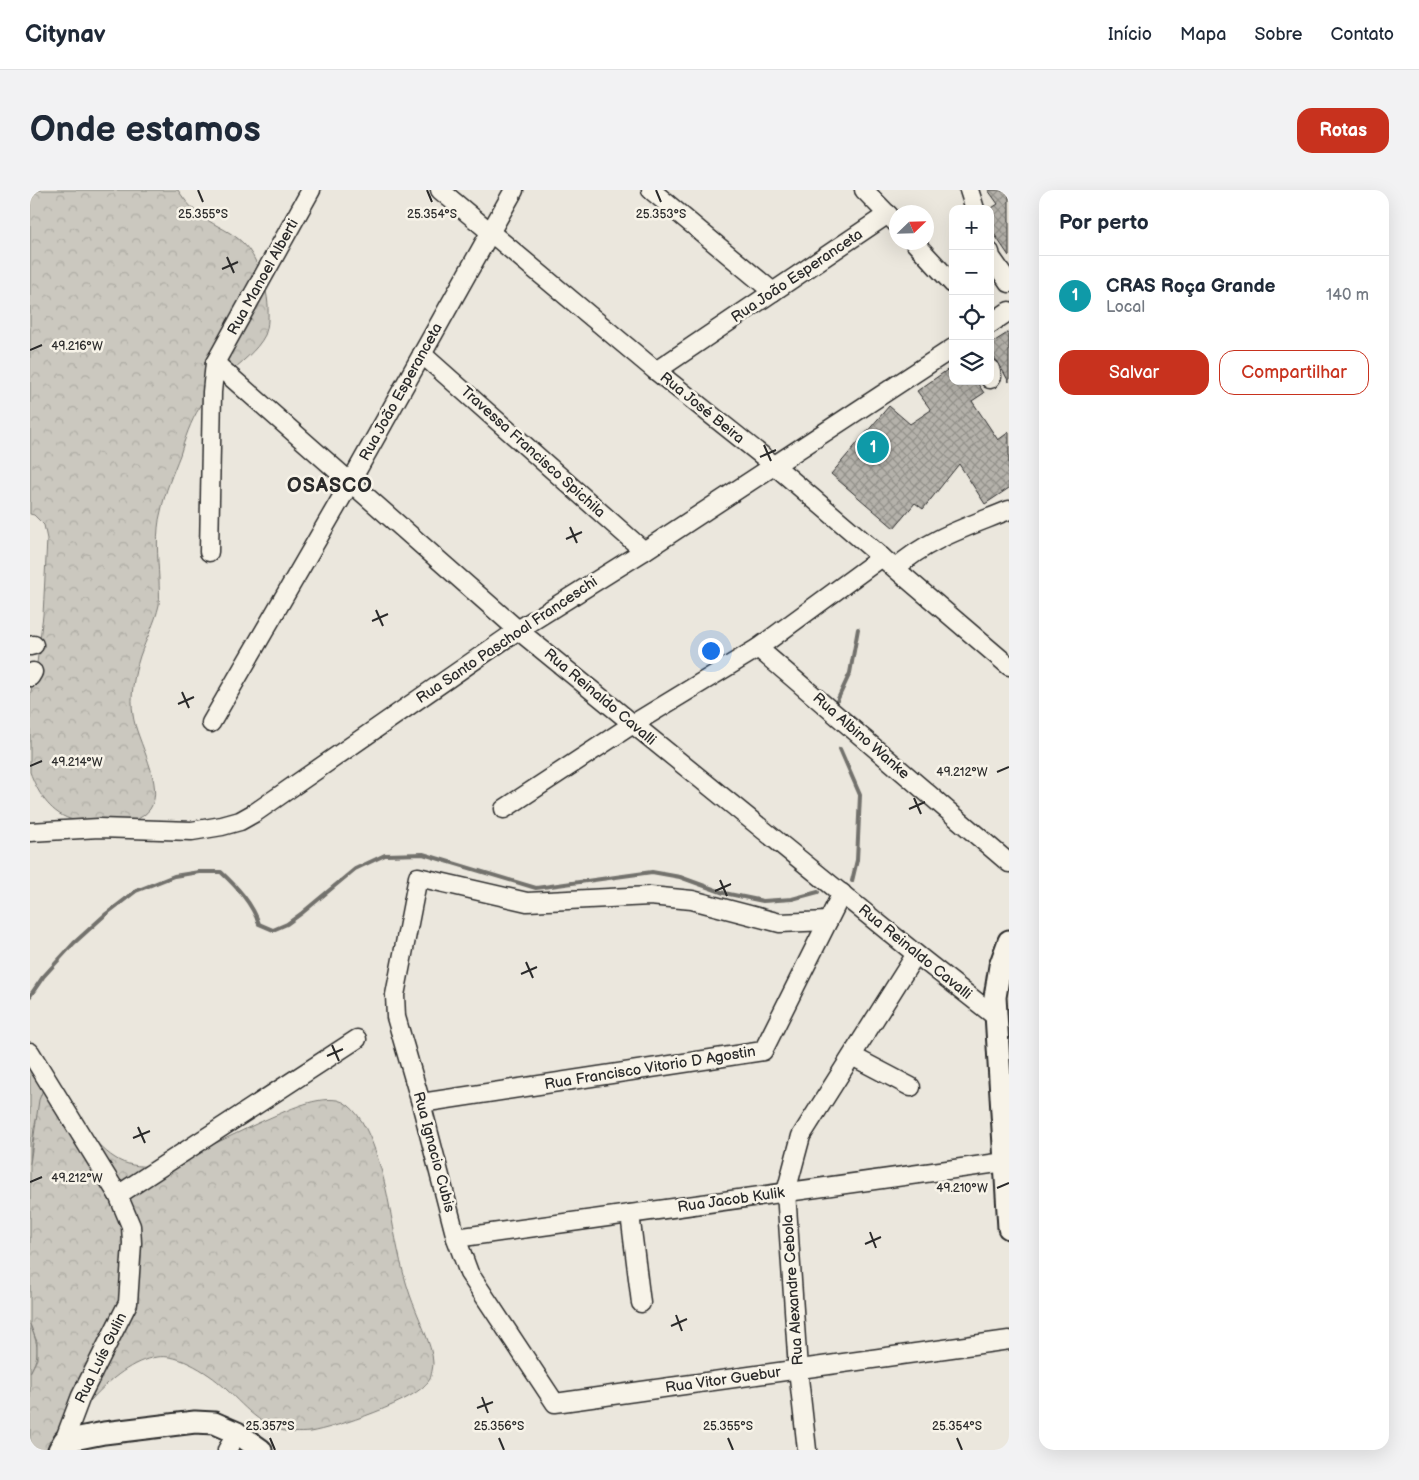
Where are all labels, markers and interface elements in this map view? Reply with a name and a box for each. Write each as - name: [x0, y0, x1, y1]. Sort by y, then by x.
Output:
- text: Citynav: [25, 20, 106, 49]
- text: Início: [1108, 24, 1152, 45]
- text: Mapa: [1180, 24, 1226, 45]
- text: Sobre: [1254, 24, 1302, 45]
- text: Contato: [1330, 24, 1394, 45]
- button: Rotas: [1297, 108, 1389, 153]
- text: Onde estamos: [30, 109, 261, 152]
- north arrow: [889, 205, 934, 250]
- map controls: [949, 205, 994, 385]
- button: +: [949, 205, 994, 250]
- text: 25.355°S: [178, 207, 228, 222]
- text: 25.354°S: [407, 207, 457, 222]
- text: 25.353°S: [636, 207, 686, 222]
- text: Por perto: [1059, 210, 1149, 235]
- street label: Rua Manoel Alberti: [223, 216, 303, 338]
- street label: Rua João Esperanceta: [728, 225, 866, 327]
- button: −: [949, 250, 994, 295]
- text: CRAS Roça Grande: [1106, 275, 1276, 298]
- text: 1: [1072, 286, 1078, 305]
- text: 140 m: [1326, 286, 1369, 305]
- button: locate: [949, 295, 994, 340]
- text: Local: [1106, 298, 1145, 317]
- street label: Rua João Esperanceta: [355, 320, 447, 464]
- text: 49.216°W: [51, 339, 103, 354]
- button: layers: [949, 340, 994, 385]
- button: Salvar: [1059, 350, 1209, 395]
- button: Compartilhar: [1219, 350, 1369, 395]
- street label: Rua José Beira: [656, 368, 748, 448]
- street label: Travessa Francisco Spichila: [457, 382, 609, 522]
- pin: 1: [857, 428, 889, 466]
- district label: OSASCO: [287, 474, 373, 498]
- street label: Rua Santo Paschoal Franceschi: [413, 572, 601, 708]
- your location: [698, 638, 724, 664]
- street label: Rua Reinaldo Cavalli: [540, 644, 660, 750]
- street label: Rua Albino Wanke: [809, 689, 913, 783]
- text: 49.214°W: [51, 755, 103, 770]
- text: 49.212°W: [936, 765, 988, 780]
- street label: Rua Reinaldo Cavalli: [854, 900, 976, 1004]
- street label: Rua Francisco Vitorio D Agostin: [543, 1042, 757, 1094]
- street label: Rua Ignacio Cubis: [409, 1090, 459, 1215]
- text: 49.212°W: [51, 1171, 103, 1186]
- text: 49.210°W: [936, 1181, 988, 1196]
- street label: Rua Jacob Kulik: [676, 1183, 786, 1217]
- street label: Rua Alexandre Cebola: [778, 1214, 808, 1366]
- street label: Rua Luís Gulin: [71, 1310, 131, 1406]
- street label: Rua Vitor Guebur: [664, 1362, 783, 1398]
- text: 25.357°S: [245, 1419, 295, 1434]
- text: 25.356°S: [474, 1419, 524, 1434]
- text: 25.355°S: [703, 1419, 753, 1434]
- text: 25.354°S: [932, 1419, 982, 1434]

